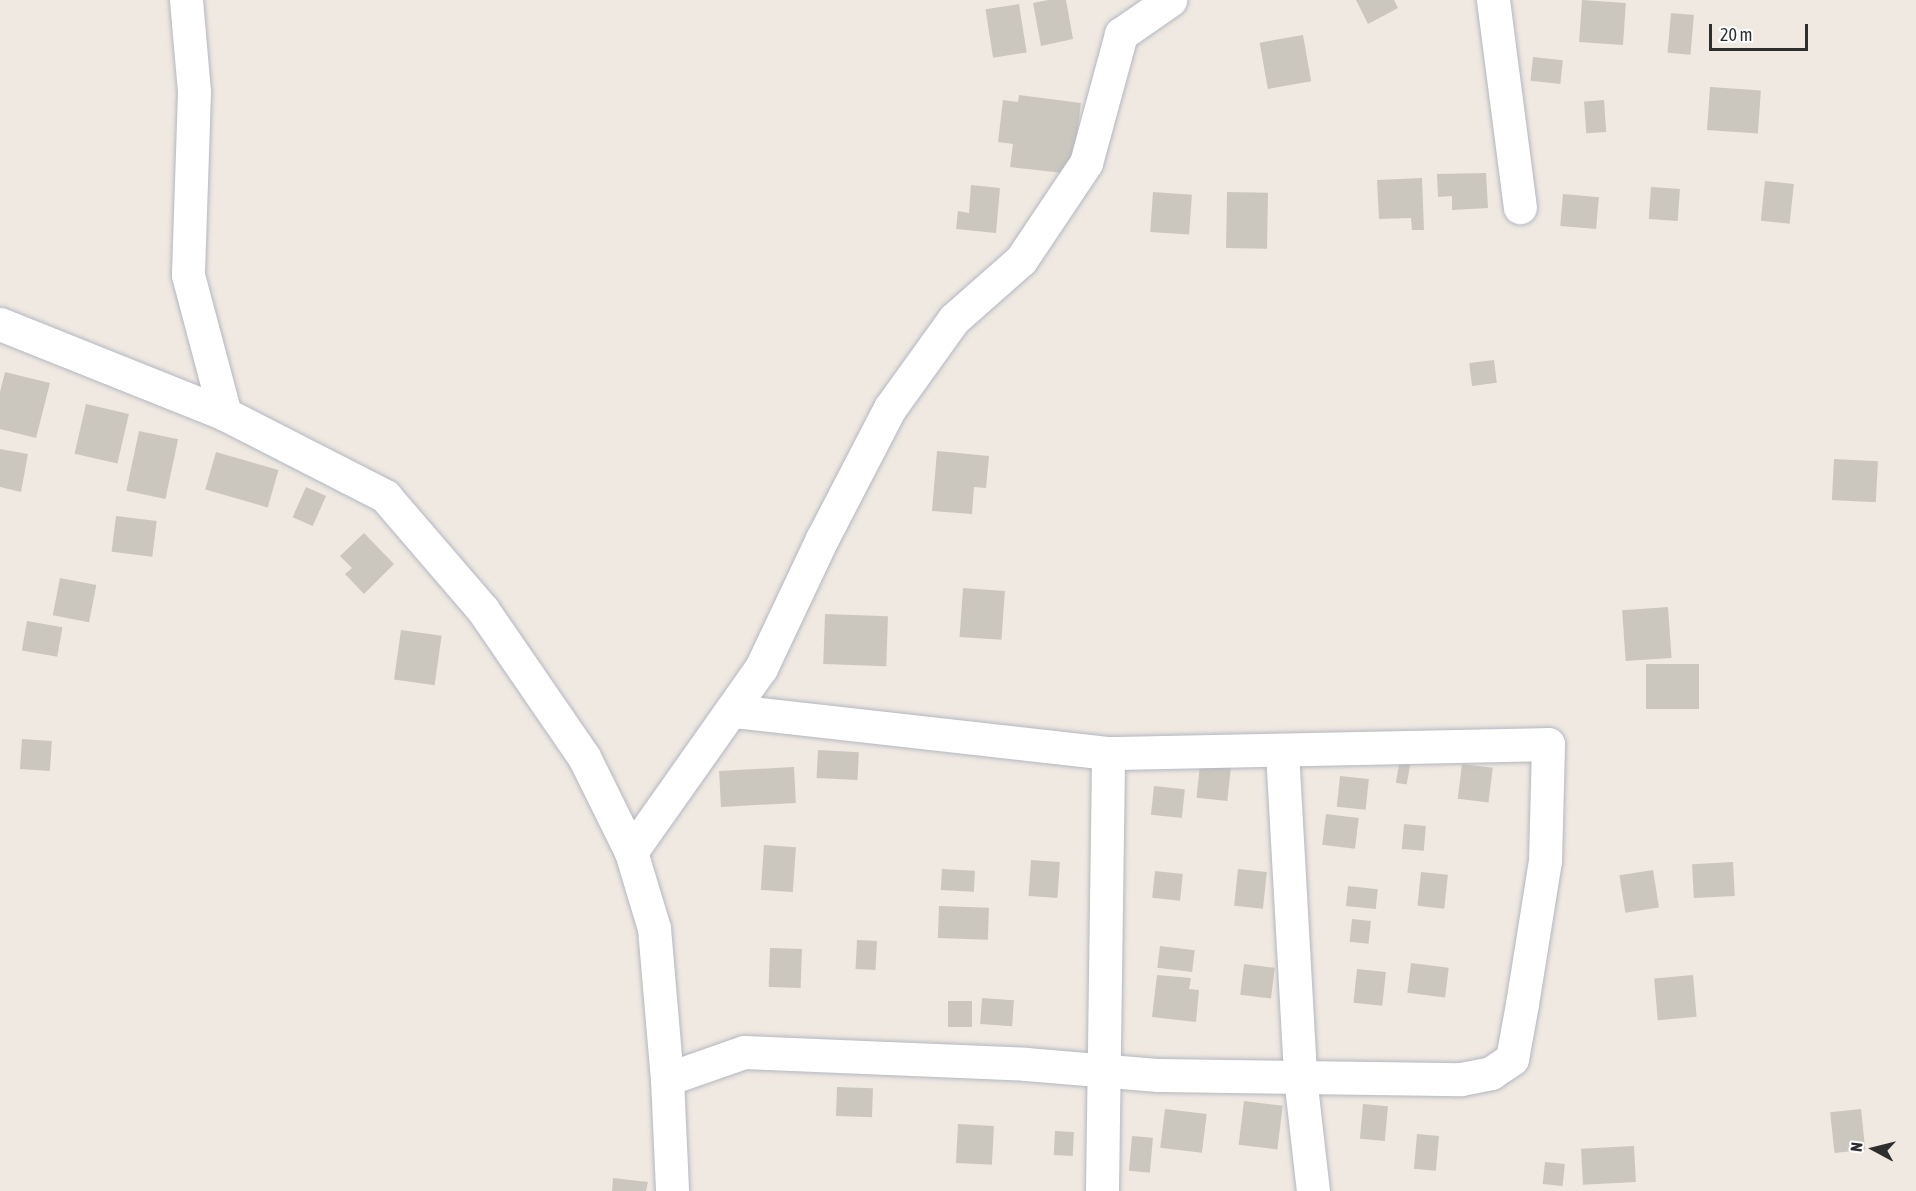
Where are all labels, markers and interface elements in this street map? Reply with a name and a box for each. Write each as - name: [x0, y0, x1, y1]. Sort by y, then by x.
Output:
- scale bar: [1712, 12, 1811, 50]
- text: 20 m: [1720, 24, 1752, 45]
- north arrow: [1844, 1119, 1904, 1179]
- text: N: [1847, 1141, 1866, 1153]

